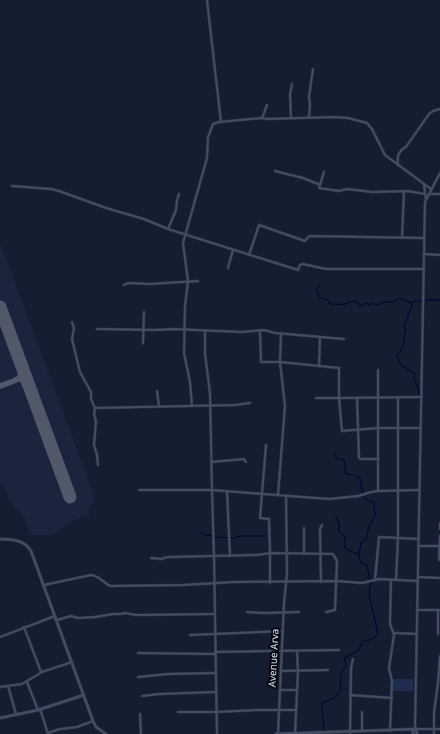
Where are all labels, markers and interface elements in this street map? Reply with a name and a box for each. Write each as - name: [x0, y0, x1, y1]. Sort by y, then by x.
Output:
- street label: Avenue Arva: [264, 628, 282, 688]

